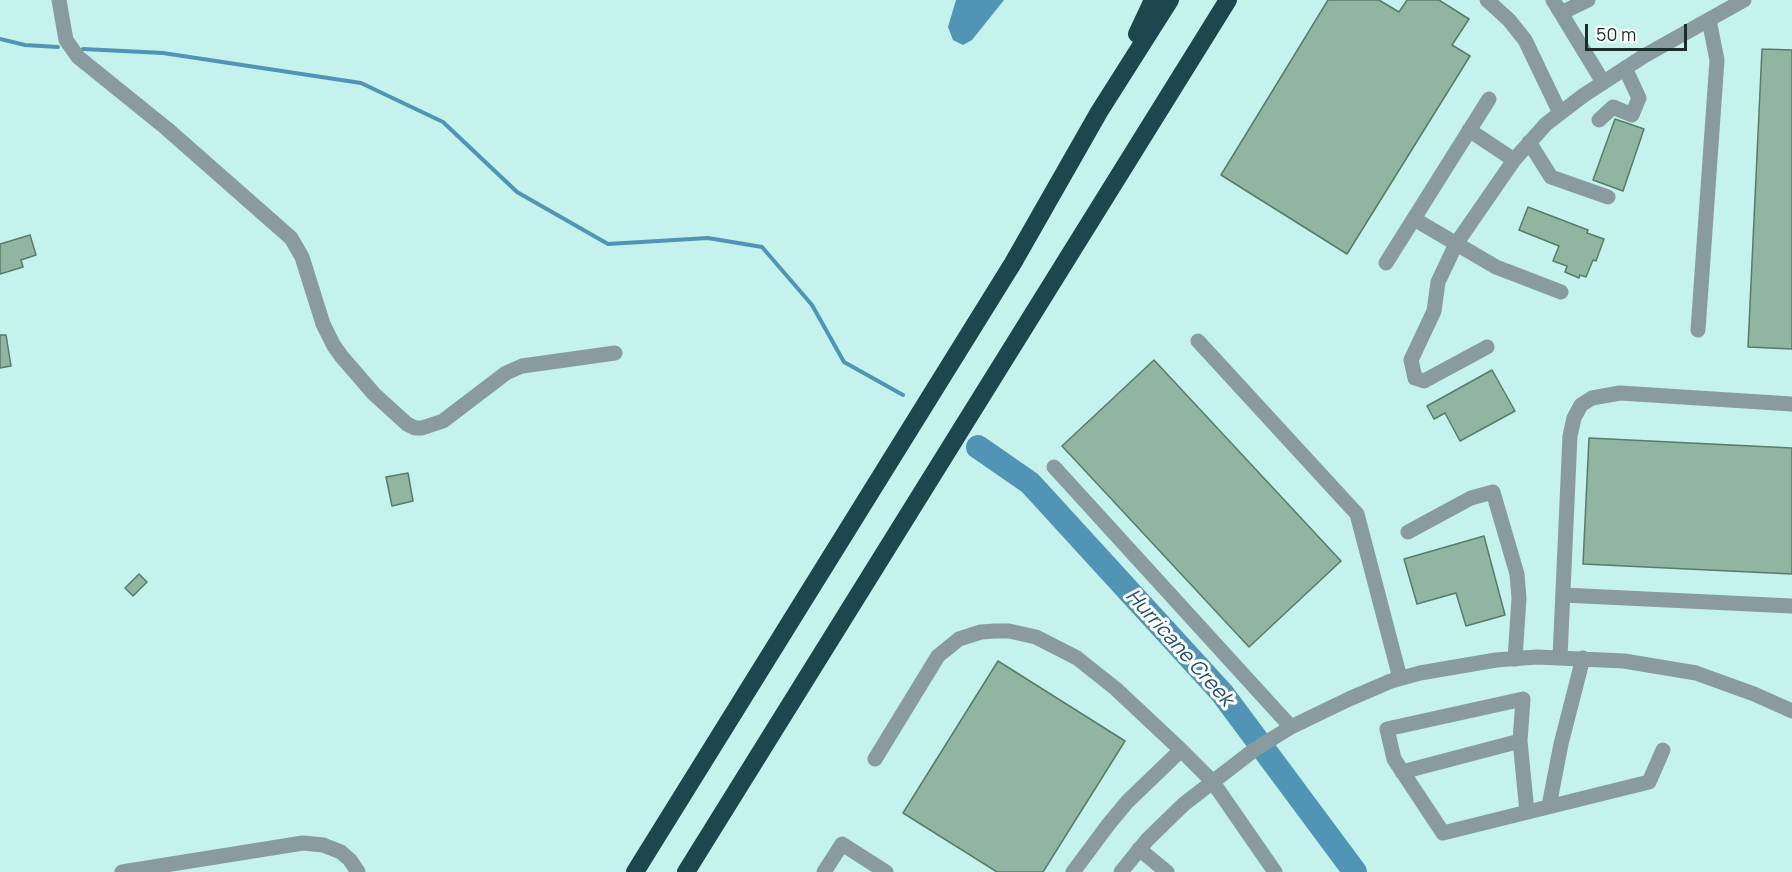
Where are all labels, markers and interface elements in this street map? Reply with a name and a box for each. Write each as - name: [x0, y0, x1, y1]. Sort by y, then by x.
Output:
- scale bar: [1588, 12, 1690, 50]
- text: 50 m: [1596, 22, 1636, 46]
- water label: Hurricane Creek: [1120, 585, 1238, 711]

